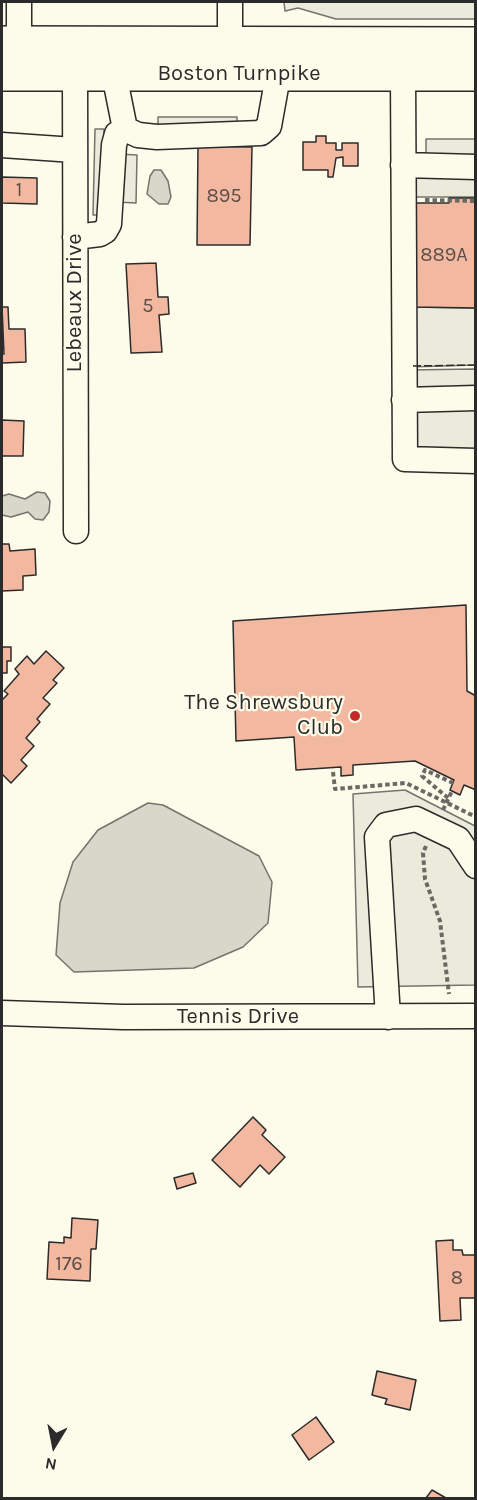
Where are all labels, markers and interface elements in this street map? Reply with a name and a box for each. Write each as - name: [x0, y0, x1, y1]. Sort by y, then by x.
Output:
- street label: Boston Turnpike: [157, 61, 321, 87]
- house number: 1: [16, 178, 22, 202]
- house number: 895: [206, 184, 242, 208]
- street label: Lebeaux Drive: [62, 233, 88, 373]
- house number: 889A: [420, 243, 468, 267]
- house number: 5: [142, 294, 154, 318]
- place label: The Shrewsbury Club: [184, 690, 343, 742]
- marker: The Shrewsbury Club: [348, 709, 362, 723]
- street label: Tennis Drive: [177, 1004, 299, 1030]
- house number: 176: [55, 1252, 83, 1276]
- house number: 8: [451, 1266, 463, 1290]
- north arrow: [24, 1416, 84, 1476]
- text: N: [43, 1454, 58, 1475]

